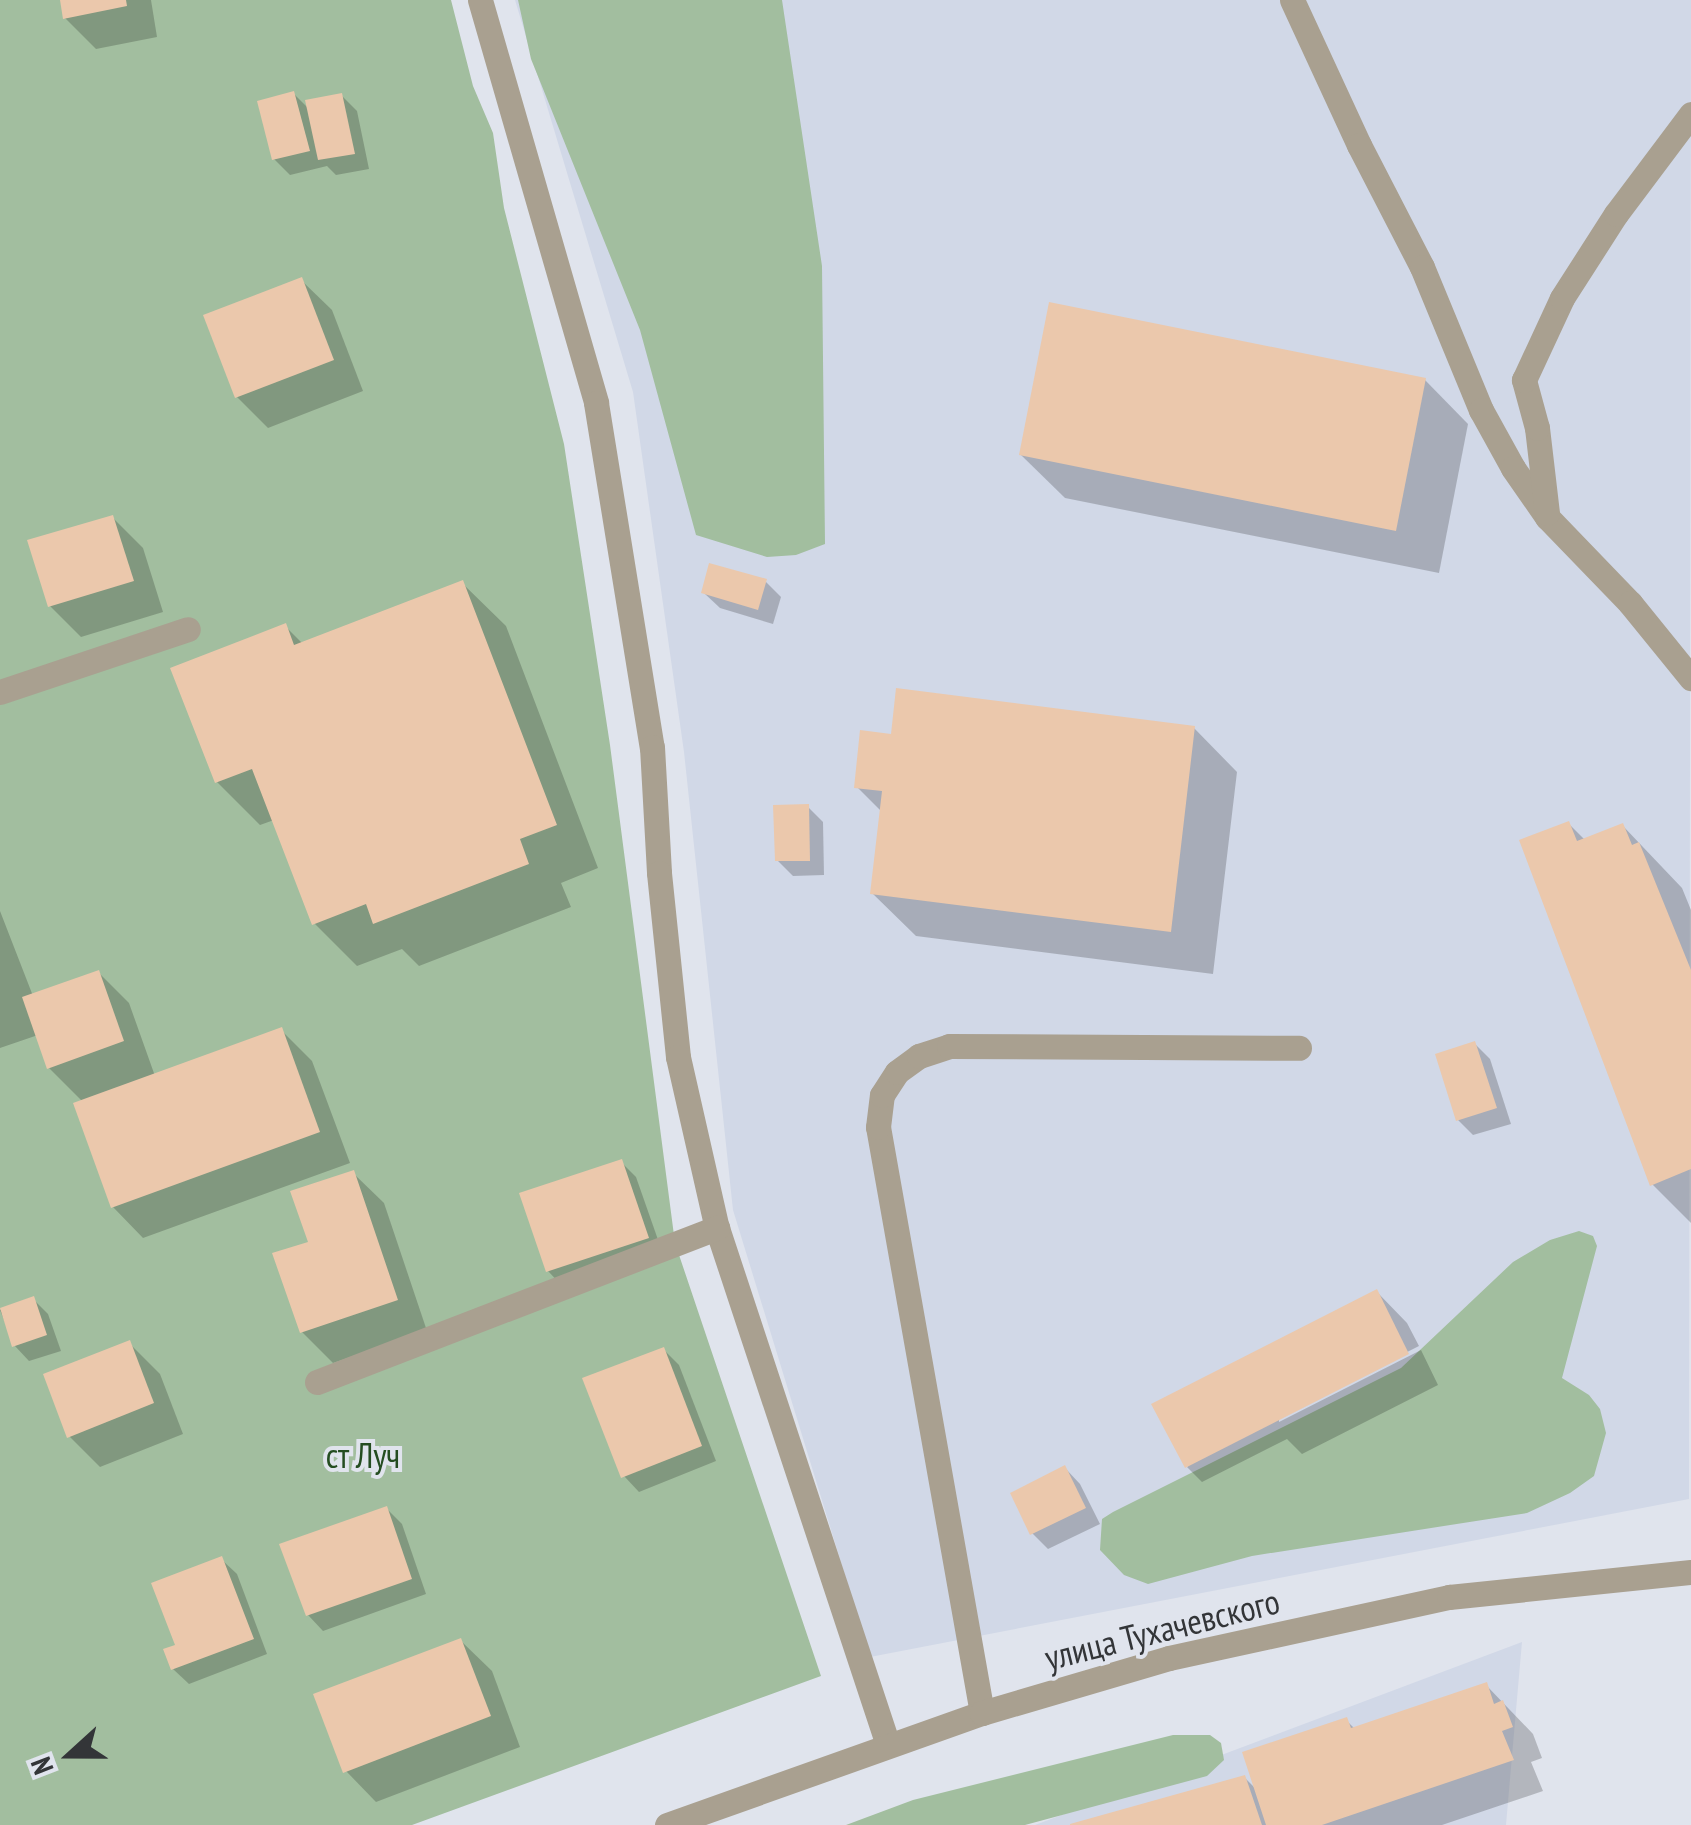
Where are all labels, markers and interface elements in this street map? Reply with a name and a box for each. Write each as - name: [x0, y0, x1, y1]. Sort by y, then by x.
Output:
- park label: ст Луч: [325, 1434, 401, 1476]
- street label: улица Тухачевского: [1040, 1579, 1284, 1679]
- north arrow: [20, 1705, 120, 1805]
- text: N: [22, 1752, 62, 1780]

